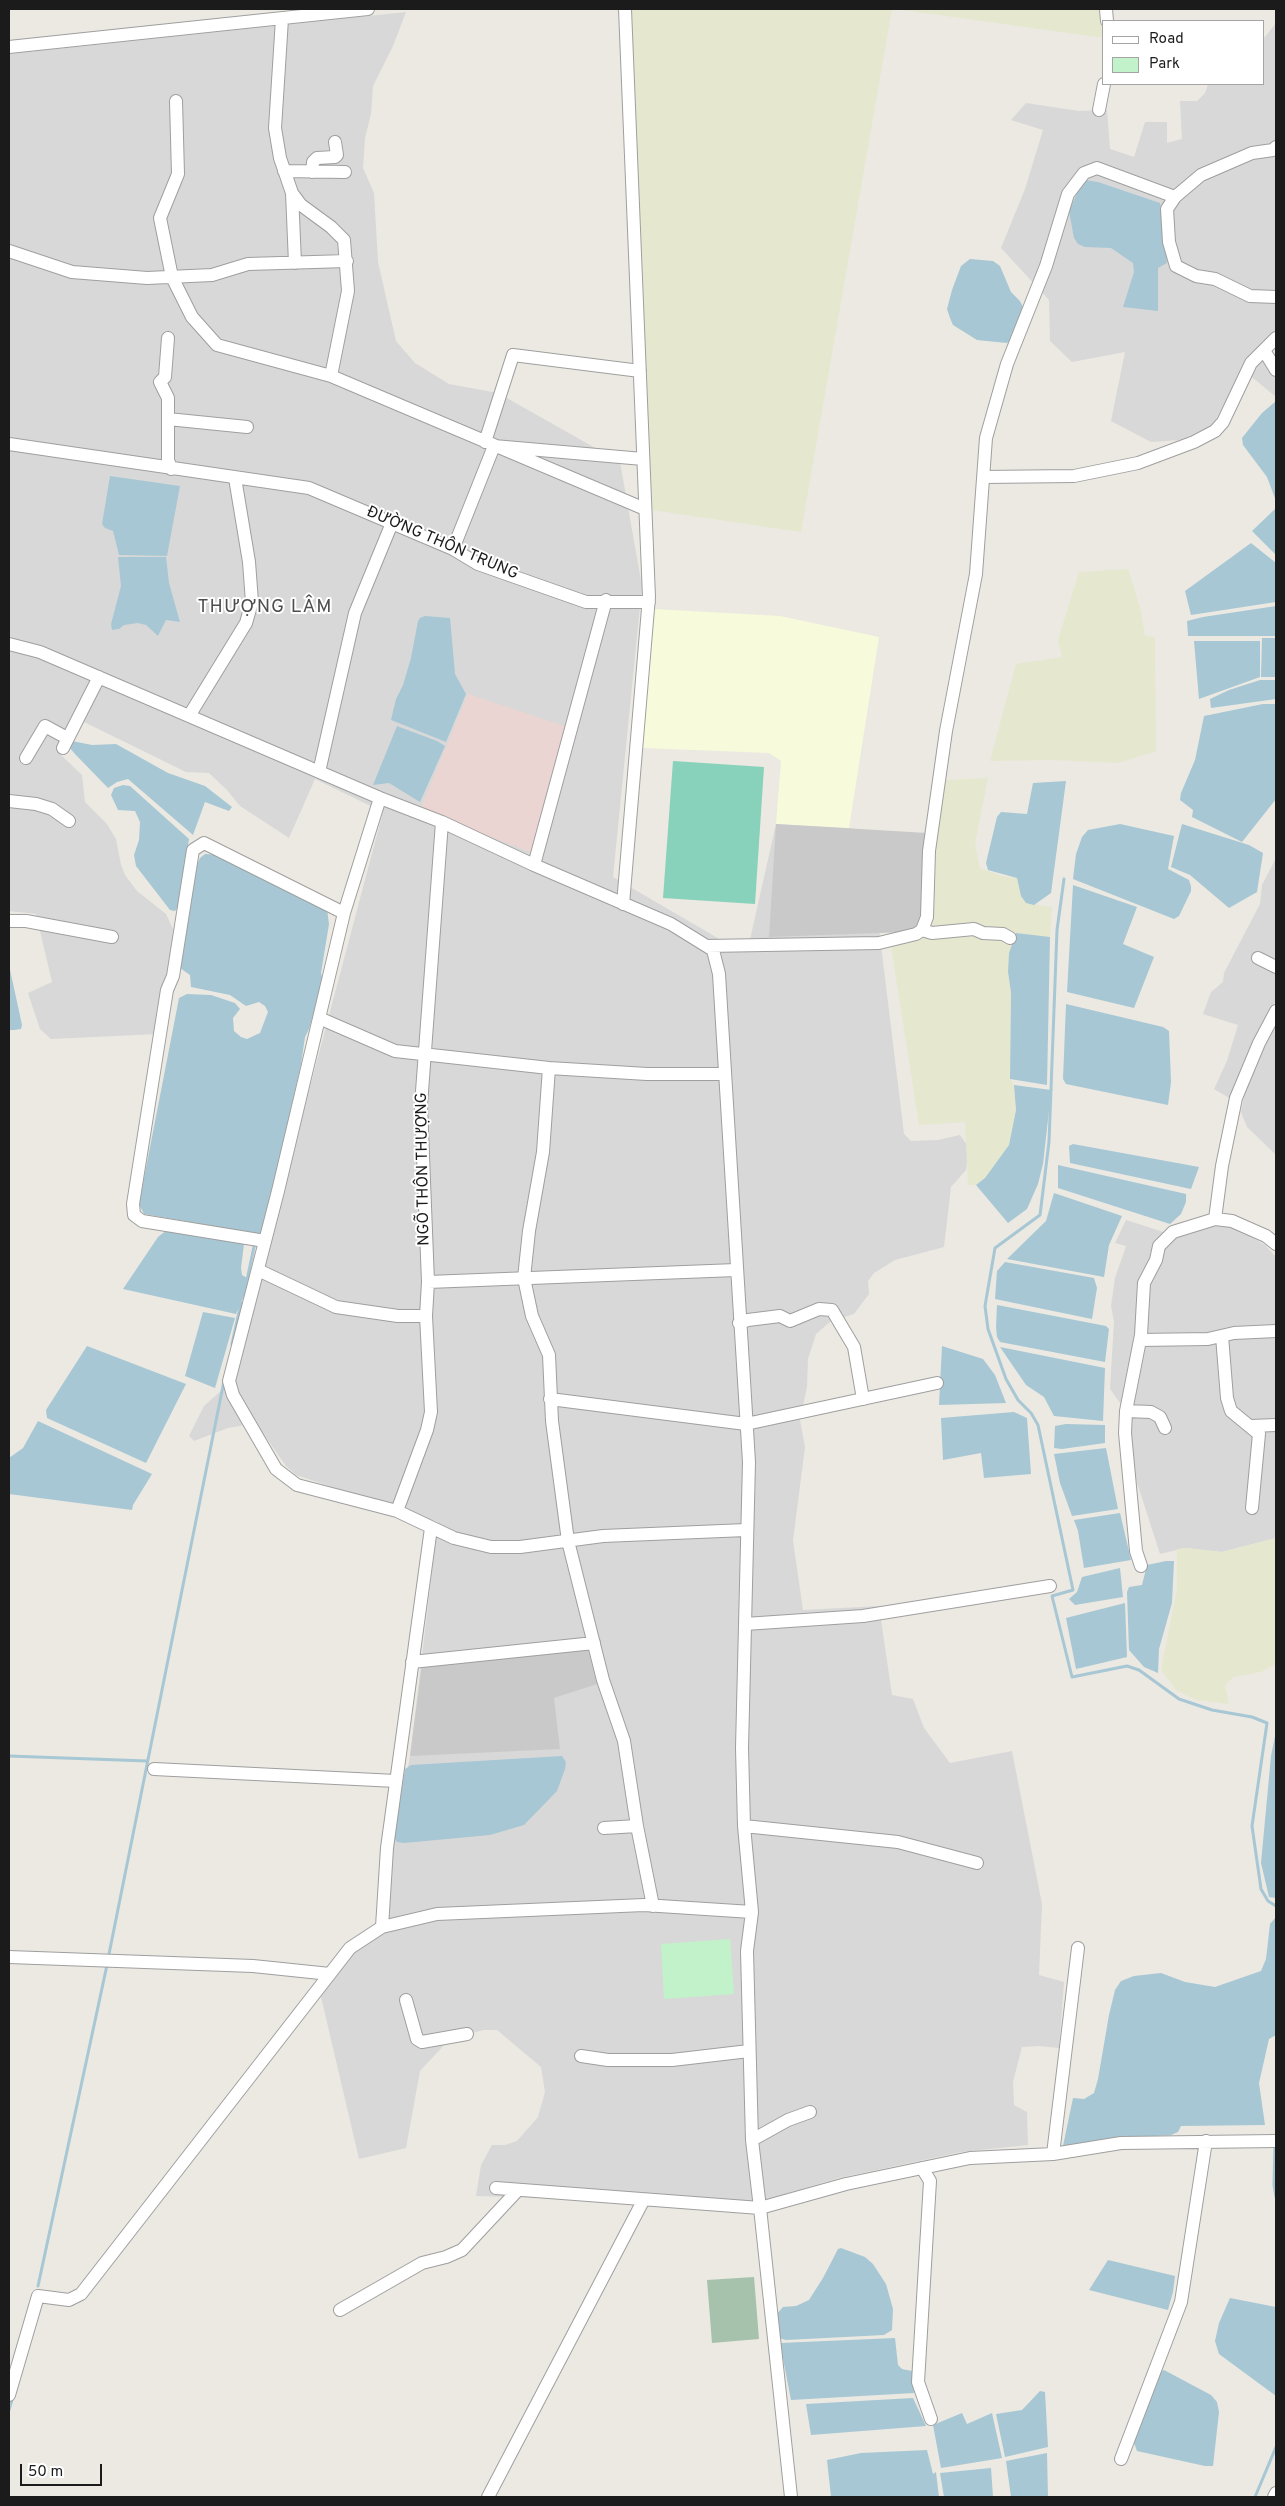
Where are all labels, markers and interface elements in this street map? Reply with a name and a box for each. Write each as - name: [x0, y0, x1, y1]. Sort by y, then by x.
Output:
- legend: [1102, 20, 1265, 85]
- text: Road: [1149, 30, 1184, 49]
- text: Park: [1149, 55, 1180, 74]
- street label: ĐƯỜNG THÔN TRUNG: [363, 503, 521, 585]
- district label: THƯỢNG LÂM: [196, 597, 334, 619]
- street label: NGÕ THÔN THƯỢNG: [413, 1092, 435, 1246]
- scale bar: [22, 2454, 105, 2486]
- text: 50 m: [28, 2463, 63, 2482]

